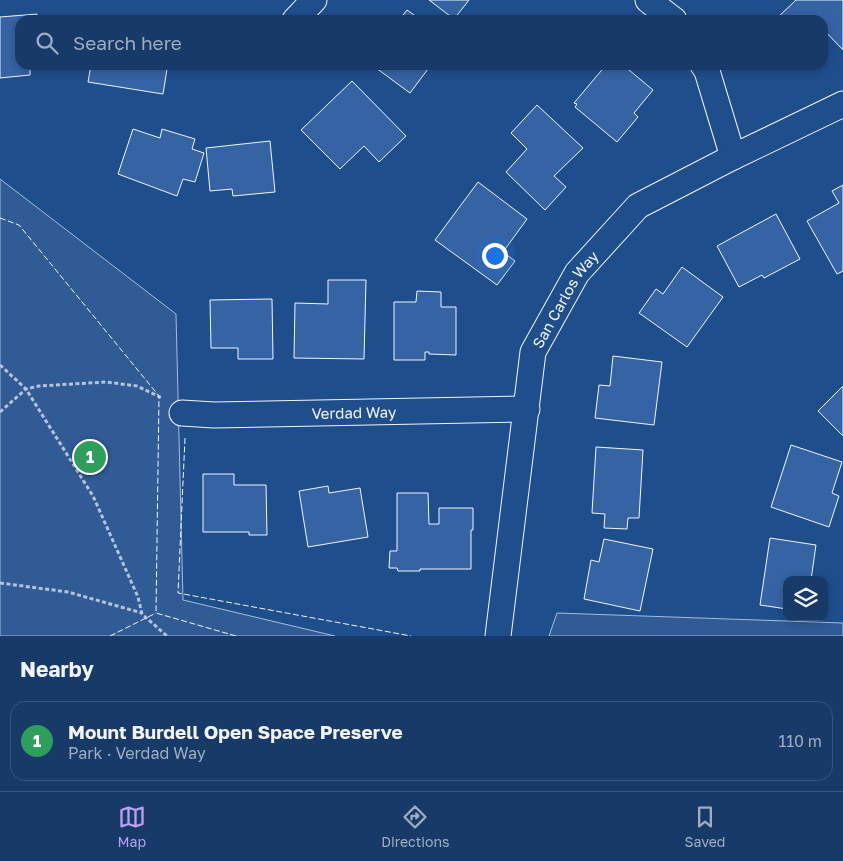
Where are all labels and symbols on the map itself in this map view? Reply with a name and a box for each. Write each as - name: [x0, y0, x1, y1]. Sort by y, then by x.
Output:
- your location: [482, 243, 508, 269]
- street label: San Carlos Way: [528, 246, 602, 351]
- street label: Verdad Way: [311, 402, 397, 422]
- pin: 1: [74, 438, 106, 476]

